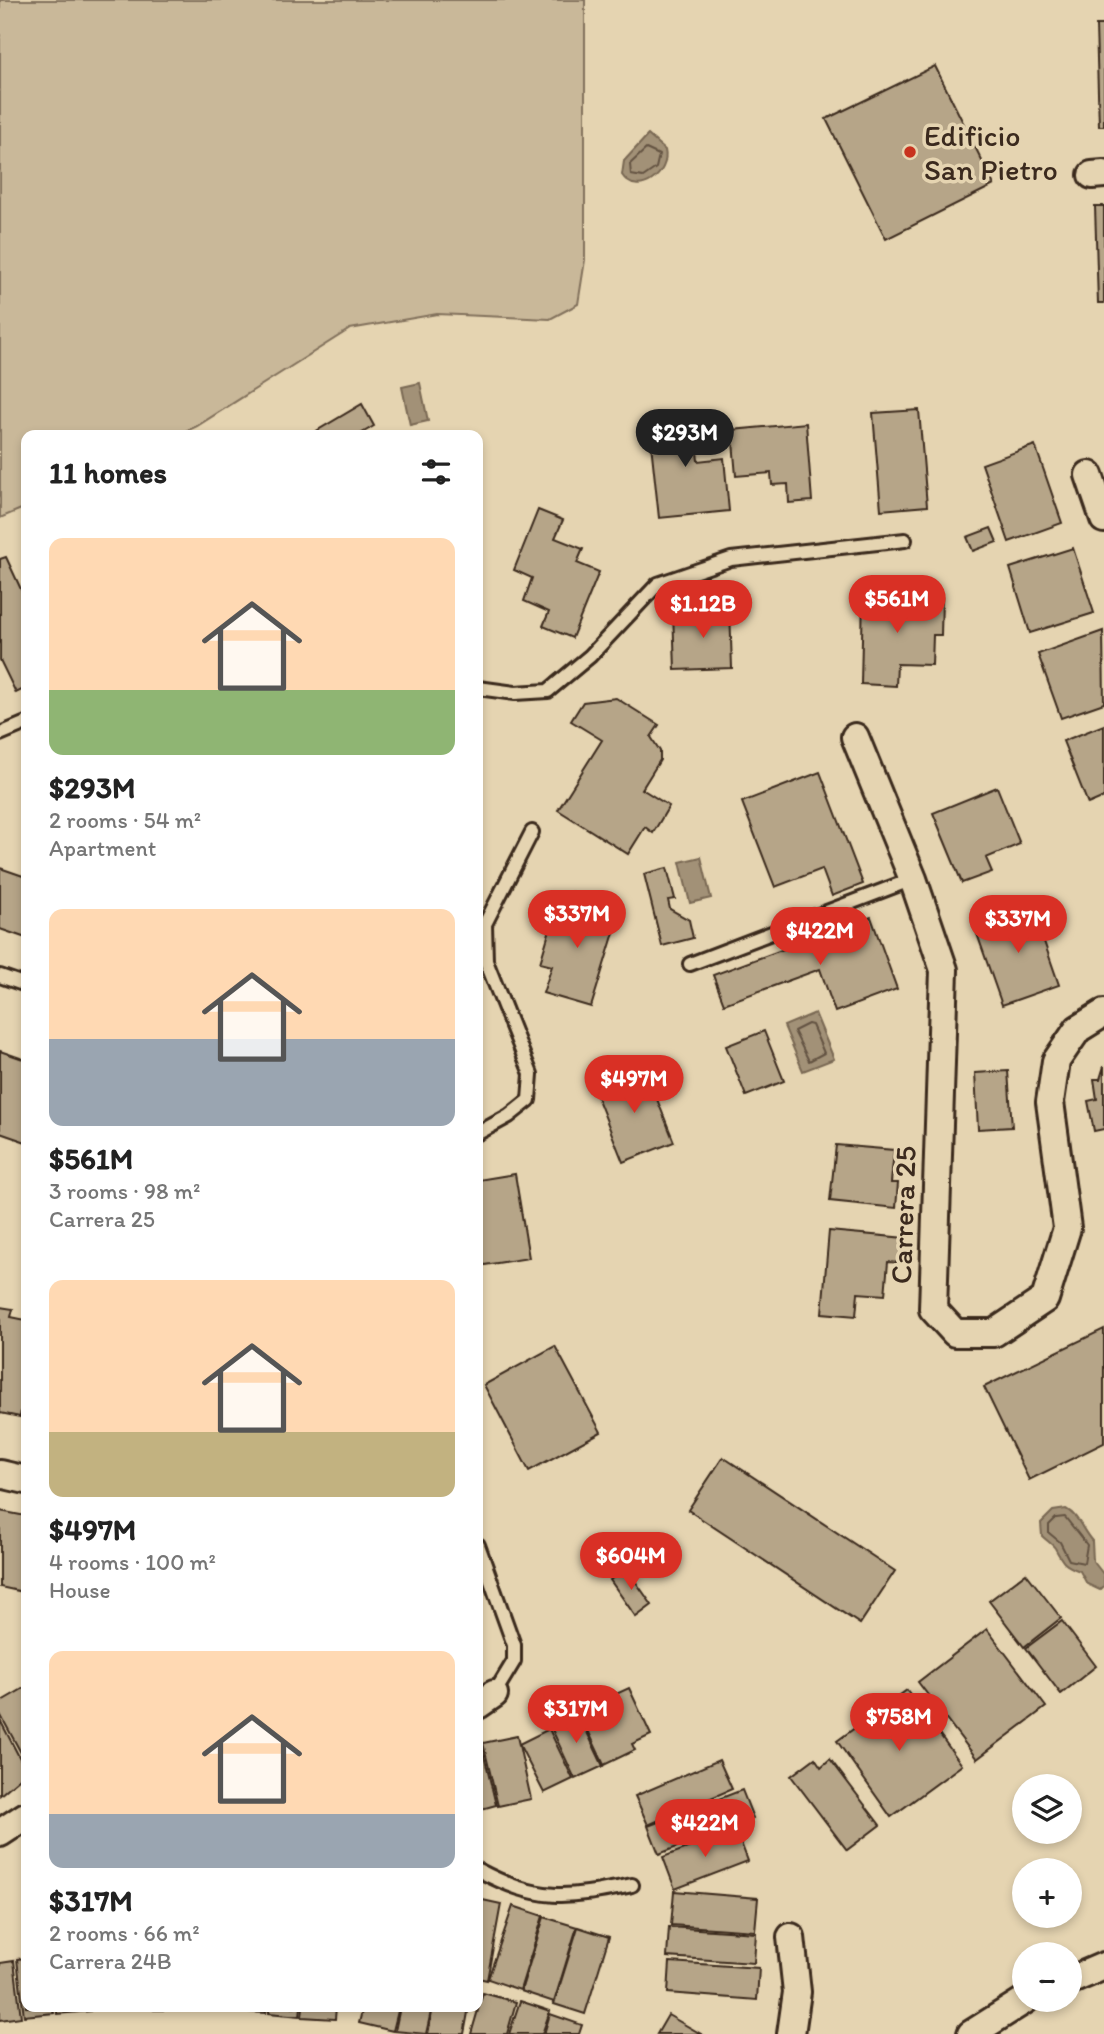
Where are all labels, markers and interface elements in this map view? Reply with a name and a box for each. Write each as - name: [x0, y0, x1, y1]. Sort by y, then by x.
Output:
- place label: Edificio San Pietro: [924, 117, 1058, 188]
- marker: Edificio San Pietro: [902, 144, 918, 160]
- pin: $293M: [636, 410, 734, 469]
- text: $293M: [652, 418, 718, 446]
- icon: filters: [417, 453, 455, 491]
- text: 11 homes: [49, 454, 167, 491]
- pin: $561M: [848, 576, 946, 635]
- pin: $1.12B: [646, 580, 760, 640]
- icon: home: [189, 583, 315, 709]
- text: $561M: [865, 584, 929, 612]
- text: $1.12B: [670, 589, 736, 617]
- text: $293M: [49, 769, 136, 806]
- text: 2 rooms · 54 m²: [49, 806, 201, 834]
- text: Apartment: [49, 834, 156, 862]
- pin: $337M: [528, 890, 626, 950]
- pin: $337M: [969, 895, 1067, 955]
- text: $337M: [544, 899, 610, 927]
- text: $337M: [985, 904, 1051, 932]
- pin: $422M: [771, 908, 869, 967]
- text: $422M: [786, 916, 854, 944]
- icon: home: [189, 954, 315, 1080]
- pin: $497M: [585, 1056, 683, 1115]
- text: $497M: [601, 1064, 668, 1092]
- text: $561M: [49, 1140, 133, 1177]
- street label: Carrera 25: [882, 1145, 924, 1285]
- text: 3 rooms · 98 m²: [49, 1177, 200, 1205]
- text: Carrera 25: [49, 1205, 155, 1233]
- icon: home: [189, 1325, 315, 1451]
- text: $497M: [49, 1511, 136, 1548]
- pin: $604M: [582, 1532, 680, 1592]
- text: $604M: [596, 1541, 666, 1569]
- text: 4 rooms · 100 m²: [49, 1548, 216, 1576]
- text: House: [49, 1576, 111, 1604]
- pin: $317M: [527, 1686, 625, 1745]
- text: $317M: [544, 1694, 608, 1722]
- pin: $758M: [850, 1694, 948, 1753]
- icon: home: [189, 1696, 315, 1822]
- text: $758M: [866, 1702, 932, 1730]
- map controls: [1012, 1774, 1082, 2012]
- button: layers: [1012, 1774, 1082, 1844]
- pin: $422M: [656, 1800, 754, 1859]
- text: $422M: [671, 1808, 739, 1836]
- button: +: [1012, 1858, 1082, 1928]
- text: $317M: [49, 1882, 133, 1919]
- text: 2 rooms · 66 m²: [49, 1919, 200, 1947]
- button: −: [1012, 1942, 1082, 2012]
- text: Carrera 24B: [49, 1947, 172, 1975]

